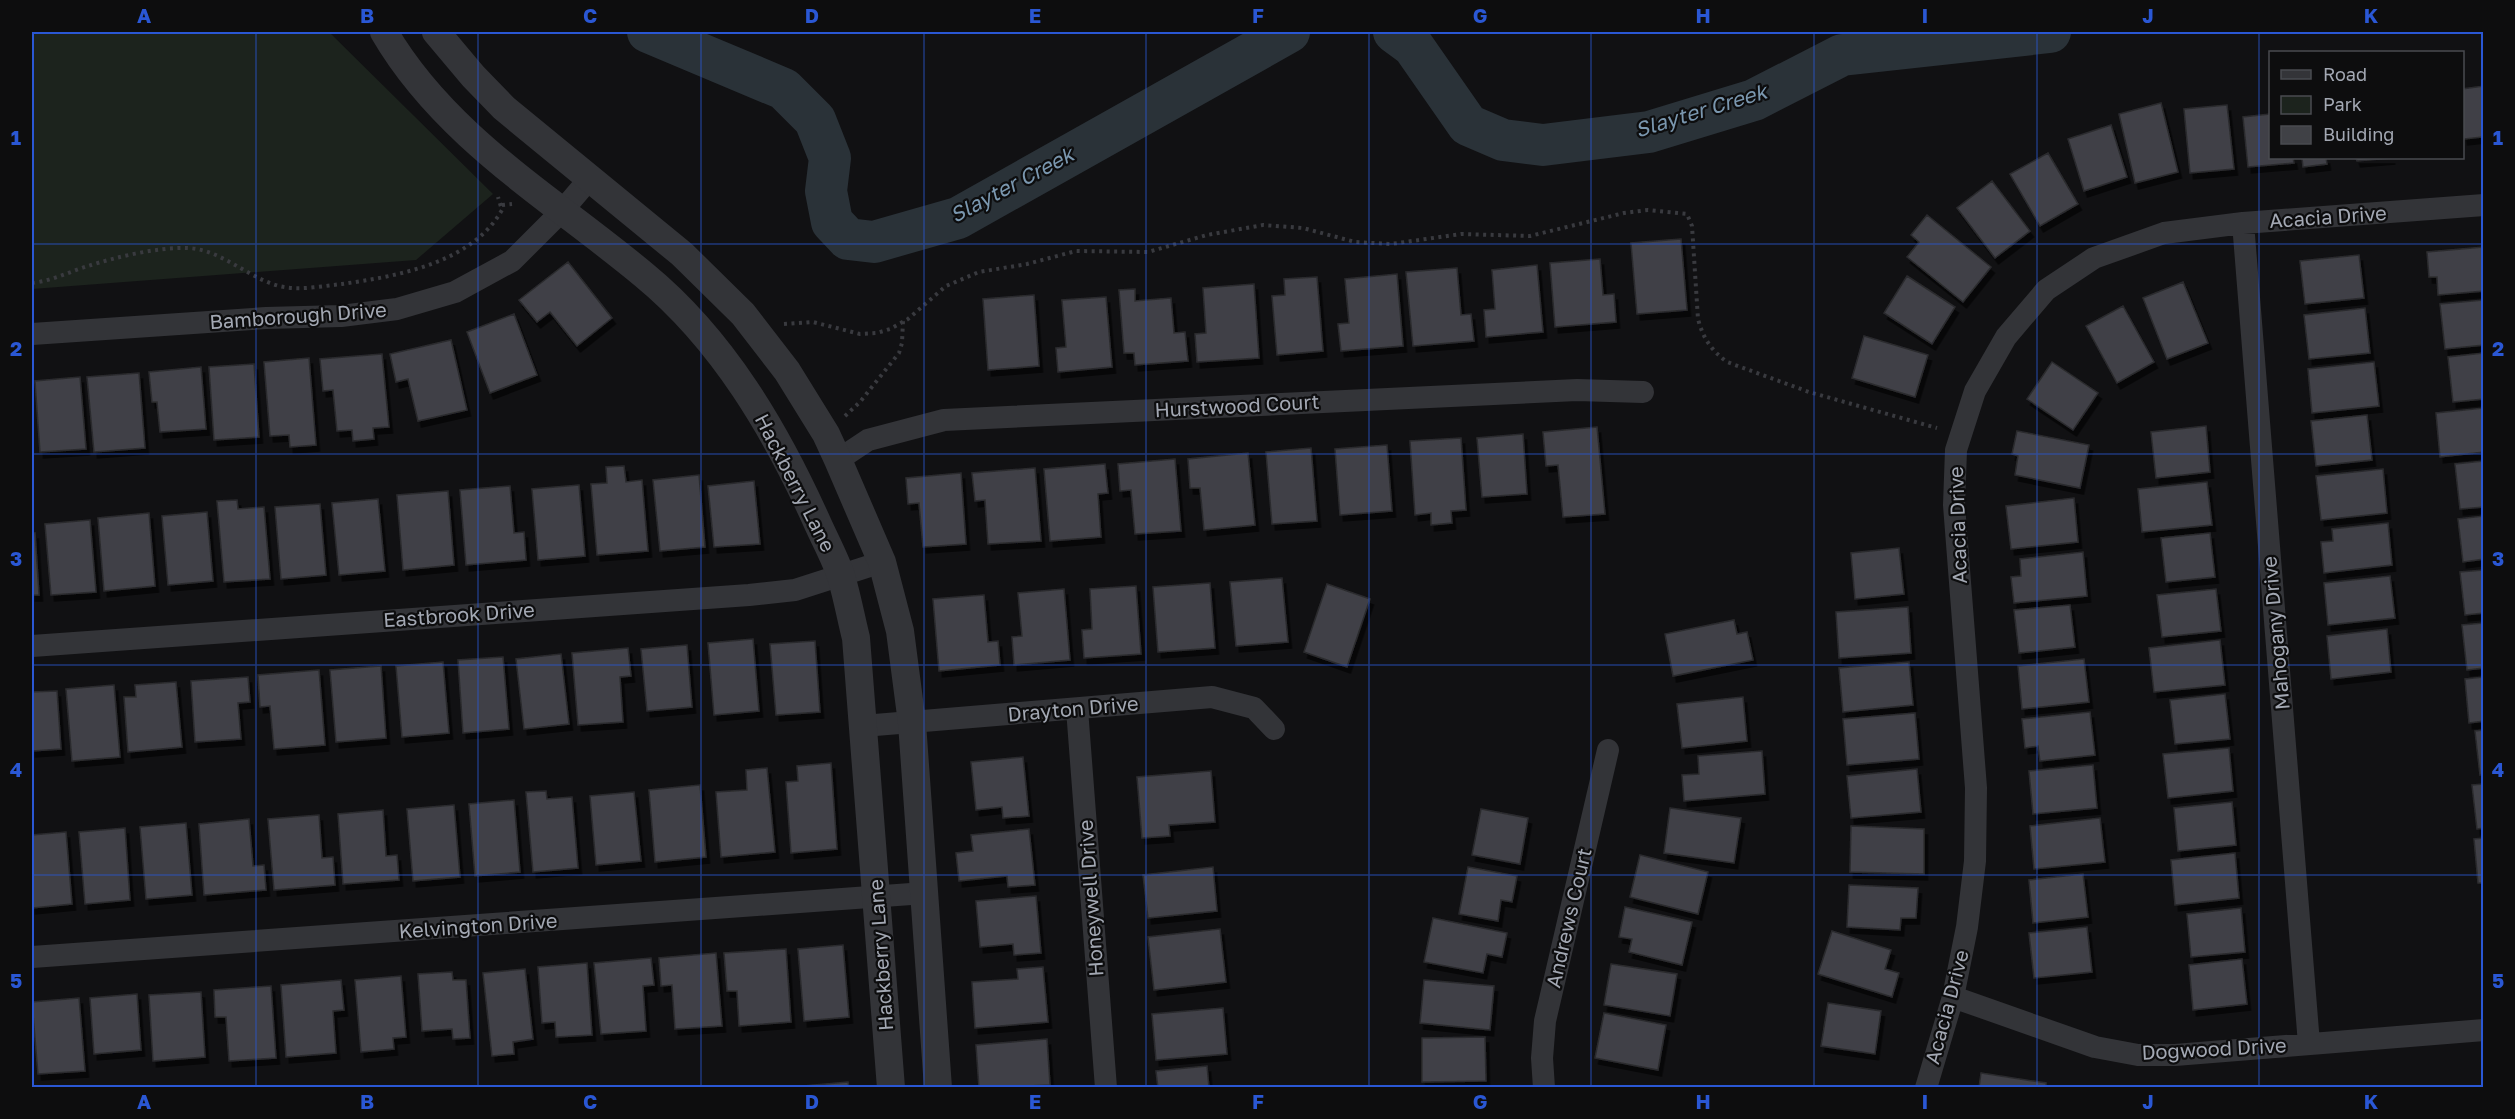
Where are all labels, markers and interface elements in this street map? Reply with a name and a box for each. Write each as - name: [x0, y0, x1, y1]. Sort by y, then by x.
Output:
- text: A: [137, 3, 151, 27]
- text: B: [360, 3, 374, 27]
- text: C: [583, 3, 597, 27]
- text: D: [805, 3, 819, 27]
- text: E: [1029, 3, 1041, 27]
- text: F: [1252, 3, 1264, 27]
- text: G: [1473, 3, 1487, 27]
- text: H: [1695, 3, 1711, 27]
- text: I: [1922, 3, 1928, 27]
- text: J: [2142, 3, 2154, 27]
- text: K: [2364, 3, 2379, 27]
- legend: [2269, 51, 2464, 159]
- text: Road: [2323, 63, 2367, 85]
- water label: Slayter Creek: [1632, 77, 1772, 142]
- text: Park: [2323, 93, 2362, 115]
- text: Building: [2323, 123, 2394, 145]
- text: 1: [11, 125, 21, 149]
- text: 1: [2493, 125, 2503, 149]
- water label: Slayter Creek: [945, 140, 1080, 228]
- street label: Acacia Drive: [2268, 200, 2387, 232]
- street label: Bamborough Drive: [209, 297, 387, 333]
- text: 2: [10, 336, 22, 360]
- text: 2: [2492, 336, 2504, 360]
- street label: Hurstwood Court: [1154, 389, 1320, 421]
- street label: Hackberry Lane: [751, 409, 841, 556]
- street label: Acacia Drive: [1943, 466, 1971, 584]
- text: 3: [10, 546, 22, 570]
- text: 3: [2492, 546, 2504, 570]
- street label: Mahogany Drive: [2256, 555, 2294, 711]
- street label: Eastbrook Drive: [382, 597, 535, 631]
- street label: Drayton Drive: [1007, 690, 1139, 726]
- text: 4: [10, 757, 22, 781]
- text: 4: [2492, 757, 2504, 781]
- street label: Honeywell Drive: [1073, 819, 1107, 977]
- street label: Andrews Court: [1540, 846, 1596, 990]
- street label: Hackberry Lane: [863, 879, 897, 1032]
- street label: Kelvington Drive: [398, 907, 558, 943]
- street label: Acacia Drive: [1919, 947, 1973, 1067]
- text: 5: [10, 968, 22, 992]
- text: 5: [2492, 968, 2504, 992]
- street label: Dogwood Drive: [2141, 1032, 2287, 1064]
- text: A: [137, 1089, 151, 1113]
- text: B: [360, 1089, 374, 1113]
- text: C: [583, 1089, 597, 1113]
- text: D: [805, 1089, 819, 1113]
- text: E: [1029, 1089, 1041, 1113]
- text: F: [1252, 1089, 1264, 1113]
- text: G: [1473, 1089, 1487, 1113]
- text: H: [1695, 1089, 1711, 1113]
- text: I: [1922, 1089, 1928, 1113]
- text: J: [2142, 1089, 2154, 1113]
- text: K: [2364, 1089, 2379, 1113]

